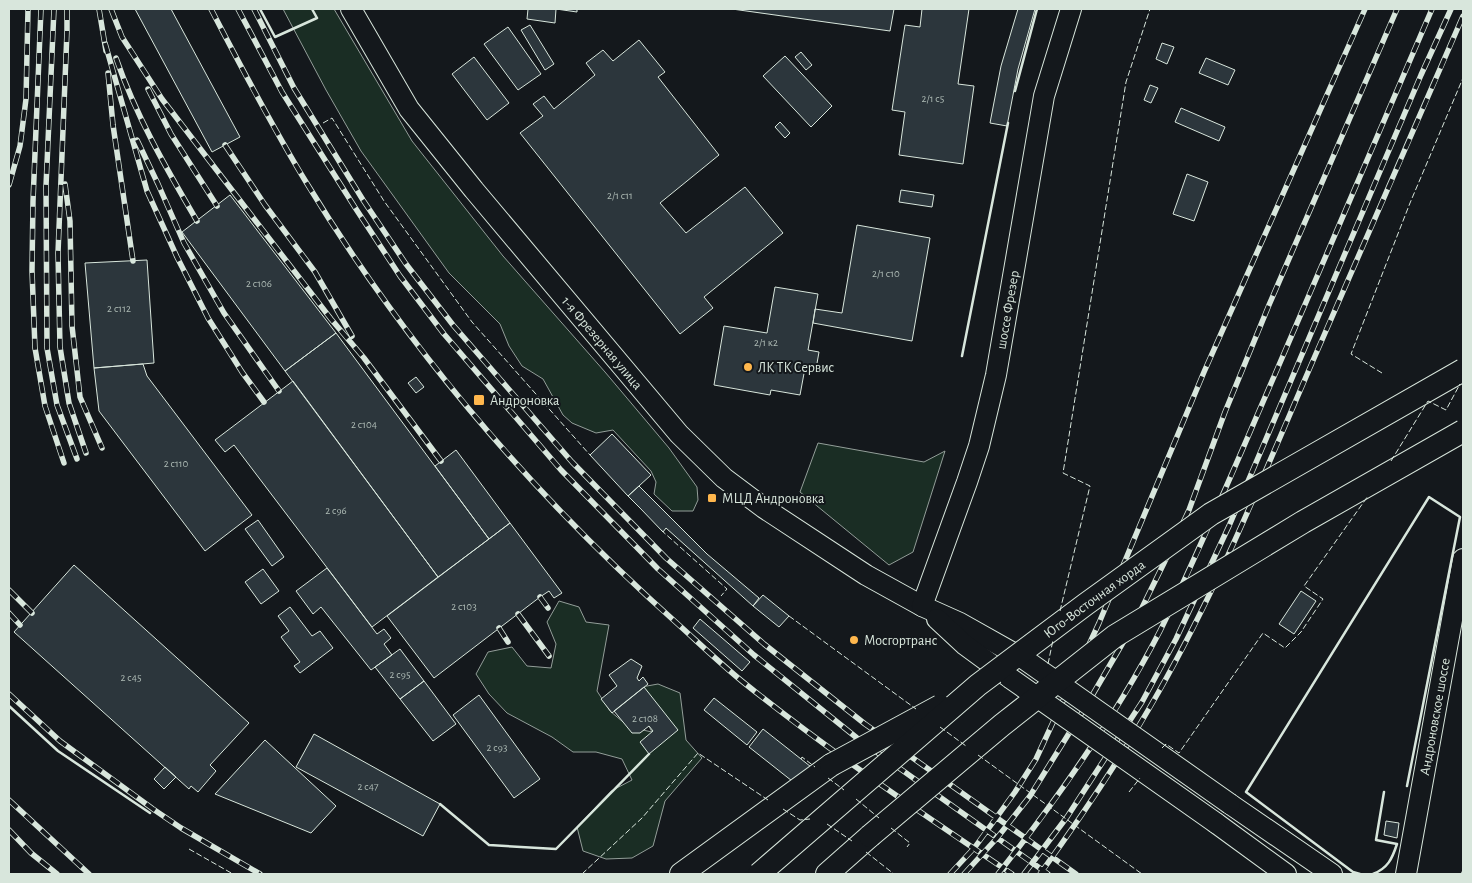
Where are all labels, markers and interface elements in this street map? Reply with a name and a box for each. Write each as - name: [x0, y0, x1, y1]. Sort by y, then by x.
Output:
- house number: 2/1 с5: [922, 93, 945, 104]
- house number: 2/1 с11: [607, 190, 633, 201]
- house number: 2/1 с10: [872, 268, 900, 279]
- street label: шоссе Фрезер: [995, 269, 1022, 351]
- house number: 2 с106: [246, 278, 272, 289]
- street label: 1-я Фрезерная улица: [559, 294, 645, 393]
- house number: 2 с112: [107, 303, 131, 314]
- house number: 2/1 к2: [754, 337, 778, 348]
- marker: ЛК ТК Сервис: [742, 361, 754, 373]
- place label: ЛК ТК Сервис: [758, 361, 835, 375]
- marker: Андроновка: [472, 393, 486, 407]
- place label: Андроновка: [490, 394, 560, 408]
- house number: 2 с104: [351, 419, 377, 430]
- house number: 2 с110: [164, 458, 189, 469]
- marker: МЦД Андроновка: [706, 492, 718, 504]
- place label: МЦД Андроновка: [722, 492, 825, 506]
- house number: 2 с96: [325, 505, 347, 516]
- street label: Юго-Восточная хорда: [1042, 558, 1148, 641]
- house number: 2 с103: [451, 601, 477, 612]
- marker: Мосгортранс: [848, 634, 860, 646]
- place label: Мосгортранс: [864, 634, 938, 648]
- street label: Андроновское шоссе: [1418, 657, 1453, 776]
- house number: 2 с95: [389, 669, 411, 680]
- house number: 2 с45: [120, 672, 142, 683]
- house number: 2 с108: [632, 713, 658, 724]
- house number: 2 с93: [487, 742, 508, 753]
- house number: 2 с47: [357, 781, 379, 792]

